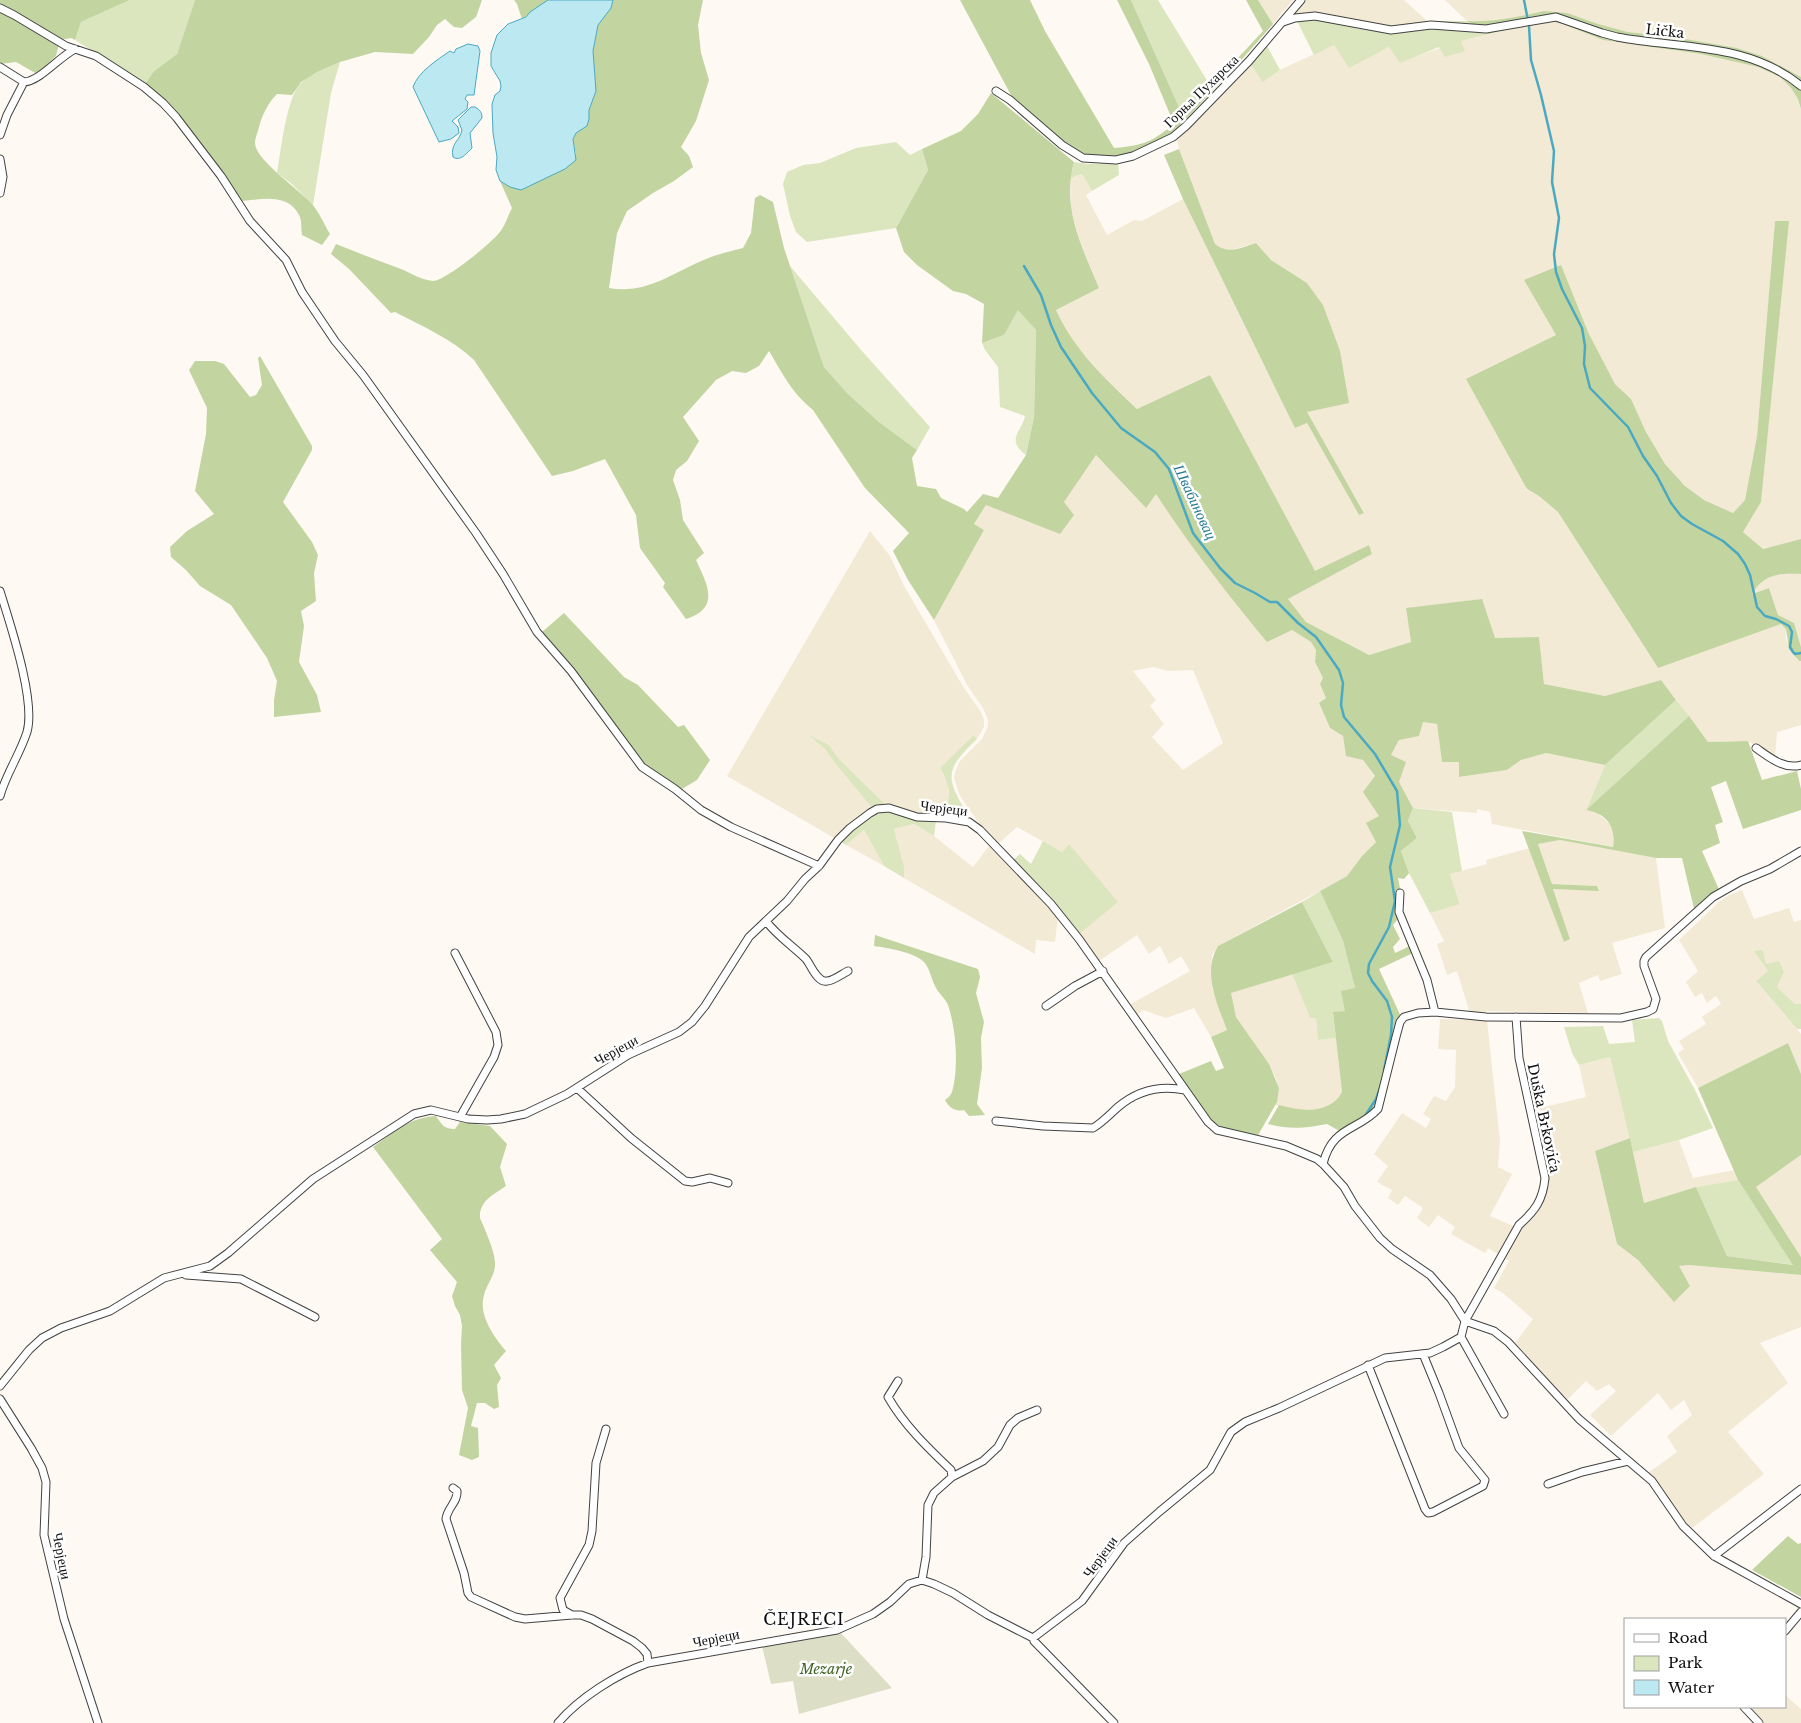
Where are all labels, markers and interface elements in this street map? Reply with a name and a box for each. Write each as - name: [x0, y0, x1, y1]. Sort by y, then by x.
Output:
- street label: Lička: [1645, 20, 1685, 42]
- street label: Горња Пухарска: [1160, 50, 1243, 131]
- water label: Швабиновац: [1169, 460, 1221, 542]
- street label: Черјеци: [919, 796, 969, 820]
- street label: Черјеци: [591, 1030, 642, 1069]
- street label: Duška Brkovića: [1524, 1062, 1564, 1175]
- street label: Черјеци: [49, 1531, 75, 1581]
- street label: Черјеци: [1079, 1532, 1122, 1581]
- district label: ČEJRECI: [763, 1609, 845, 1629]
- legend: [1624, 1618, 1786, 1708]
- street label: Черјеци: [691, 1625, 741, 1651]
- text: Road: [1668, 1628, 1708, 1647]
- text: Park: [1668, 1653, 1704, 1672]
- park label: Mezarje: [799, 1660, 853, 1678]
- text: Water: [1667, 1678, 1715, 1697]

